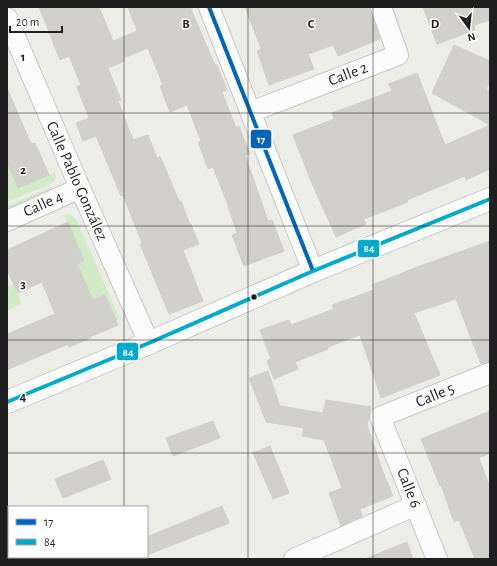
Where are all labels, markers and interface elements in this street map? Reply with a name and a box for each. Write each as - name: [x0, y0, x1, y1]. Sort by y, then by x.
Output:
- scale bar: [10, 8, 62, 34]
- north arrow: [449, 8, 489, 48]
- text: 20 m: [16, 16, 39, 28]
- text: B: [182, 18, 190, 31]
- text: C: [308, 18, 315, 31]
- text: D: [431, 18, 440, 31]
- text: N: [466, 31, 477, 43]
- text: 1: [21, 51, 25, 64]
- street label: Calle 2: [326, 59, 370, 89]
- street label: Calle Pablo González: [44, 119, 111, 243]
- line badge: 17: [250, 129, 272, 149]
- text: 17: [257, 134, 266, 145]
- text: 2: [20, 164, 26, 177]
- street label: Calle 4: [21, 188, 65, 220]
- line badge: 84: [357, 239, 380, 258]
- text: 84: [364, 243, 375, 254]
- text: 3: [20, 278, 26, 291]
- unlabelled marker: [249, 292, 259, 302]
- line badge: 84: [116, 342, 139, 361]
- text: 84: [123, 347, 134, 358]
- street label: Calle 5: [413, 380, 457, 410]
- text: 4: [20, 391, 27, 404]
- street label: Calle 6: [394, 466, 424, 510]
- legend: [8, 506, 148, 558]
- text: 17: [44, 516, 53, 528]
- text: 84: [44, 536, 56, 548]

